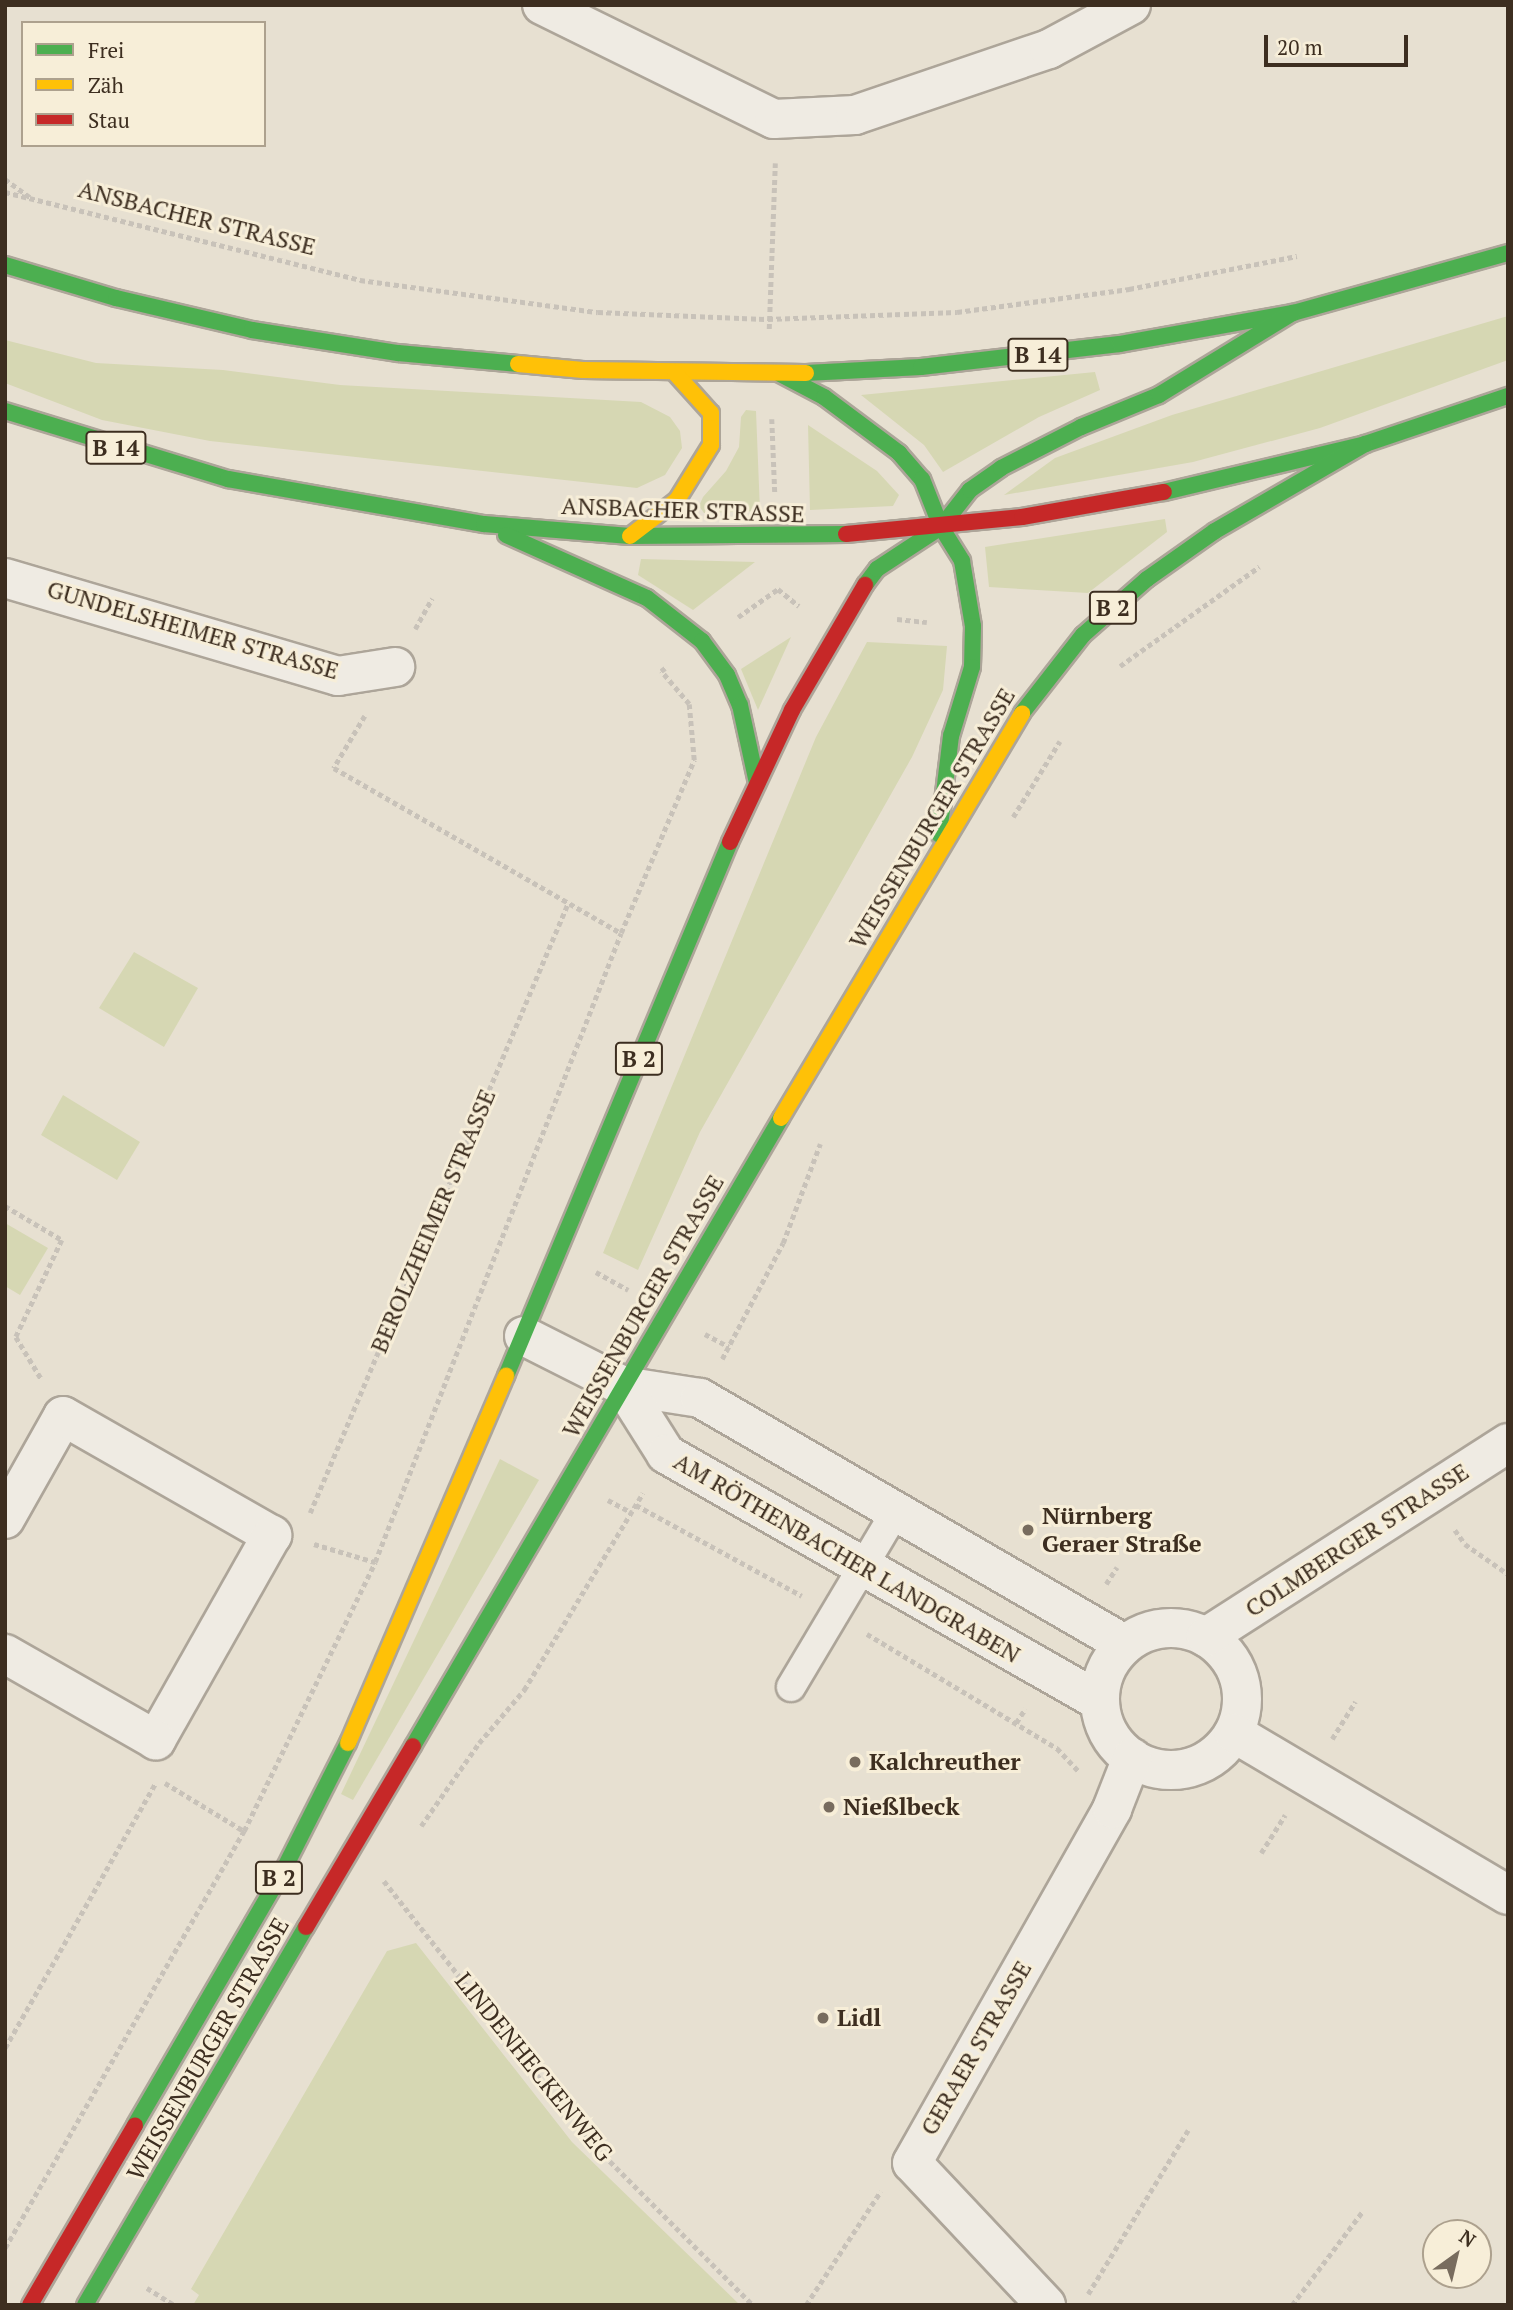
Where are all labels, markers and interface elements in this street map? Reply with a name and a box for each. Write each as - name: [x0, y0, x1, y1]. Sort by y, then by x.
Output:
- legend: [21, 21, 266, 147]
- scale bar: [1268, 21, 1412, 65]
- text: 20 m: [1277, 33, 1323, 61]
- text: Frei: [88, 36, 124, 64]
- text: Zäh: [88, 71, 124, 99]
- text: Stau: [88, 106, 130, 134]
- street label: ANSBACHER STRASSE: [75, 175, 319, 261]
- road number: B 14: [1006, 336, 1070, 374]
- road number: B 14: [85, 428, 148, 468]
- street label: ANSBACHER STRASSE: [561, 491, 805, 529]
- street label: GUNDELSHEIMER STRASSE: [44, 575, 342, 685]
- road number: B 2: [1088, 588, 1138, 628]
- street label: WEISSENBURGER STRASSE: [843, 683, 1021, 953]
- road number: B 2: [614, 1040, 664, 1078]
- street label: BEROLZHEIMER STRASSE: [364, 1085, 502, 1357]
- street label: WEISSENBURGER STRASSE: [556, 1170, 730, 1442]
- street label: AM RÖTHENBACHER LANDGRABEN: [669, 1447, 1025, 1669]
- street label: COLMBERGER STRASSE: [1240, 1457, 1474, 1623]
- place label: Nürnberg Geraer Straße: [1042, 1502, 1202, 1558]
- marker: Nürnberg Geraer Straße: [1020, 1522, 1036, 1538]
- place label: Kalchreuther: [869, 1748, 1021, 1776]
- marker: Kalchreuther: [847, 1754, 863, 1770]
- place label: Nießlbeck: [843, 1793, 959, 1821]
- marker: Nießlbeck: [821, 1799, 837, 1815]
- road number: B 2: [254, 1858, 304, 1898]
- street label: WEISSENBURGER STRASSE: [121, 1913, 295, 2185]
- street label: GERAER STRASSE: [914, 1956, 1038, 2140]
- street label: LINDENHECKENWEG: [449, 1967, 619, 2167]
- place label: Lidl: [837, 2004, 881, 2032]
- marker: Lidl: [815, 2010, 831, 2026]
- north arrow: [1422, 2219, 1492, 2289]
- text: N: [1455, 2223, 1481, 2252]

